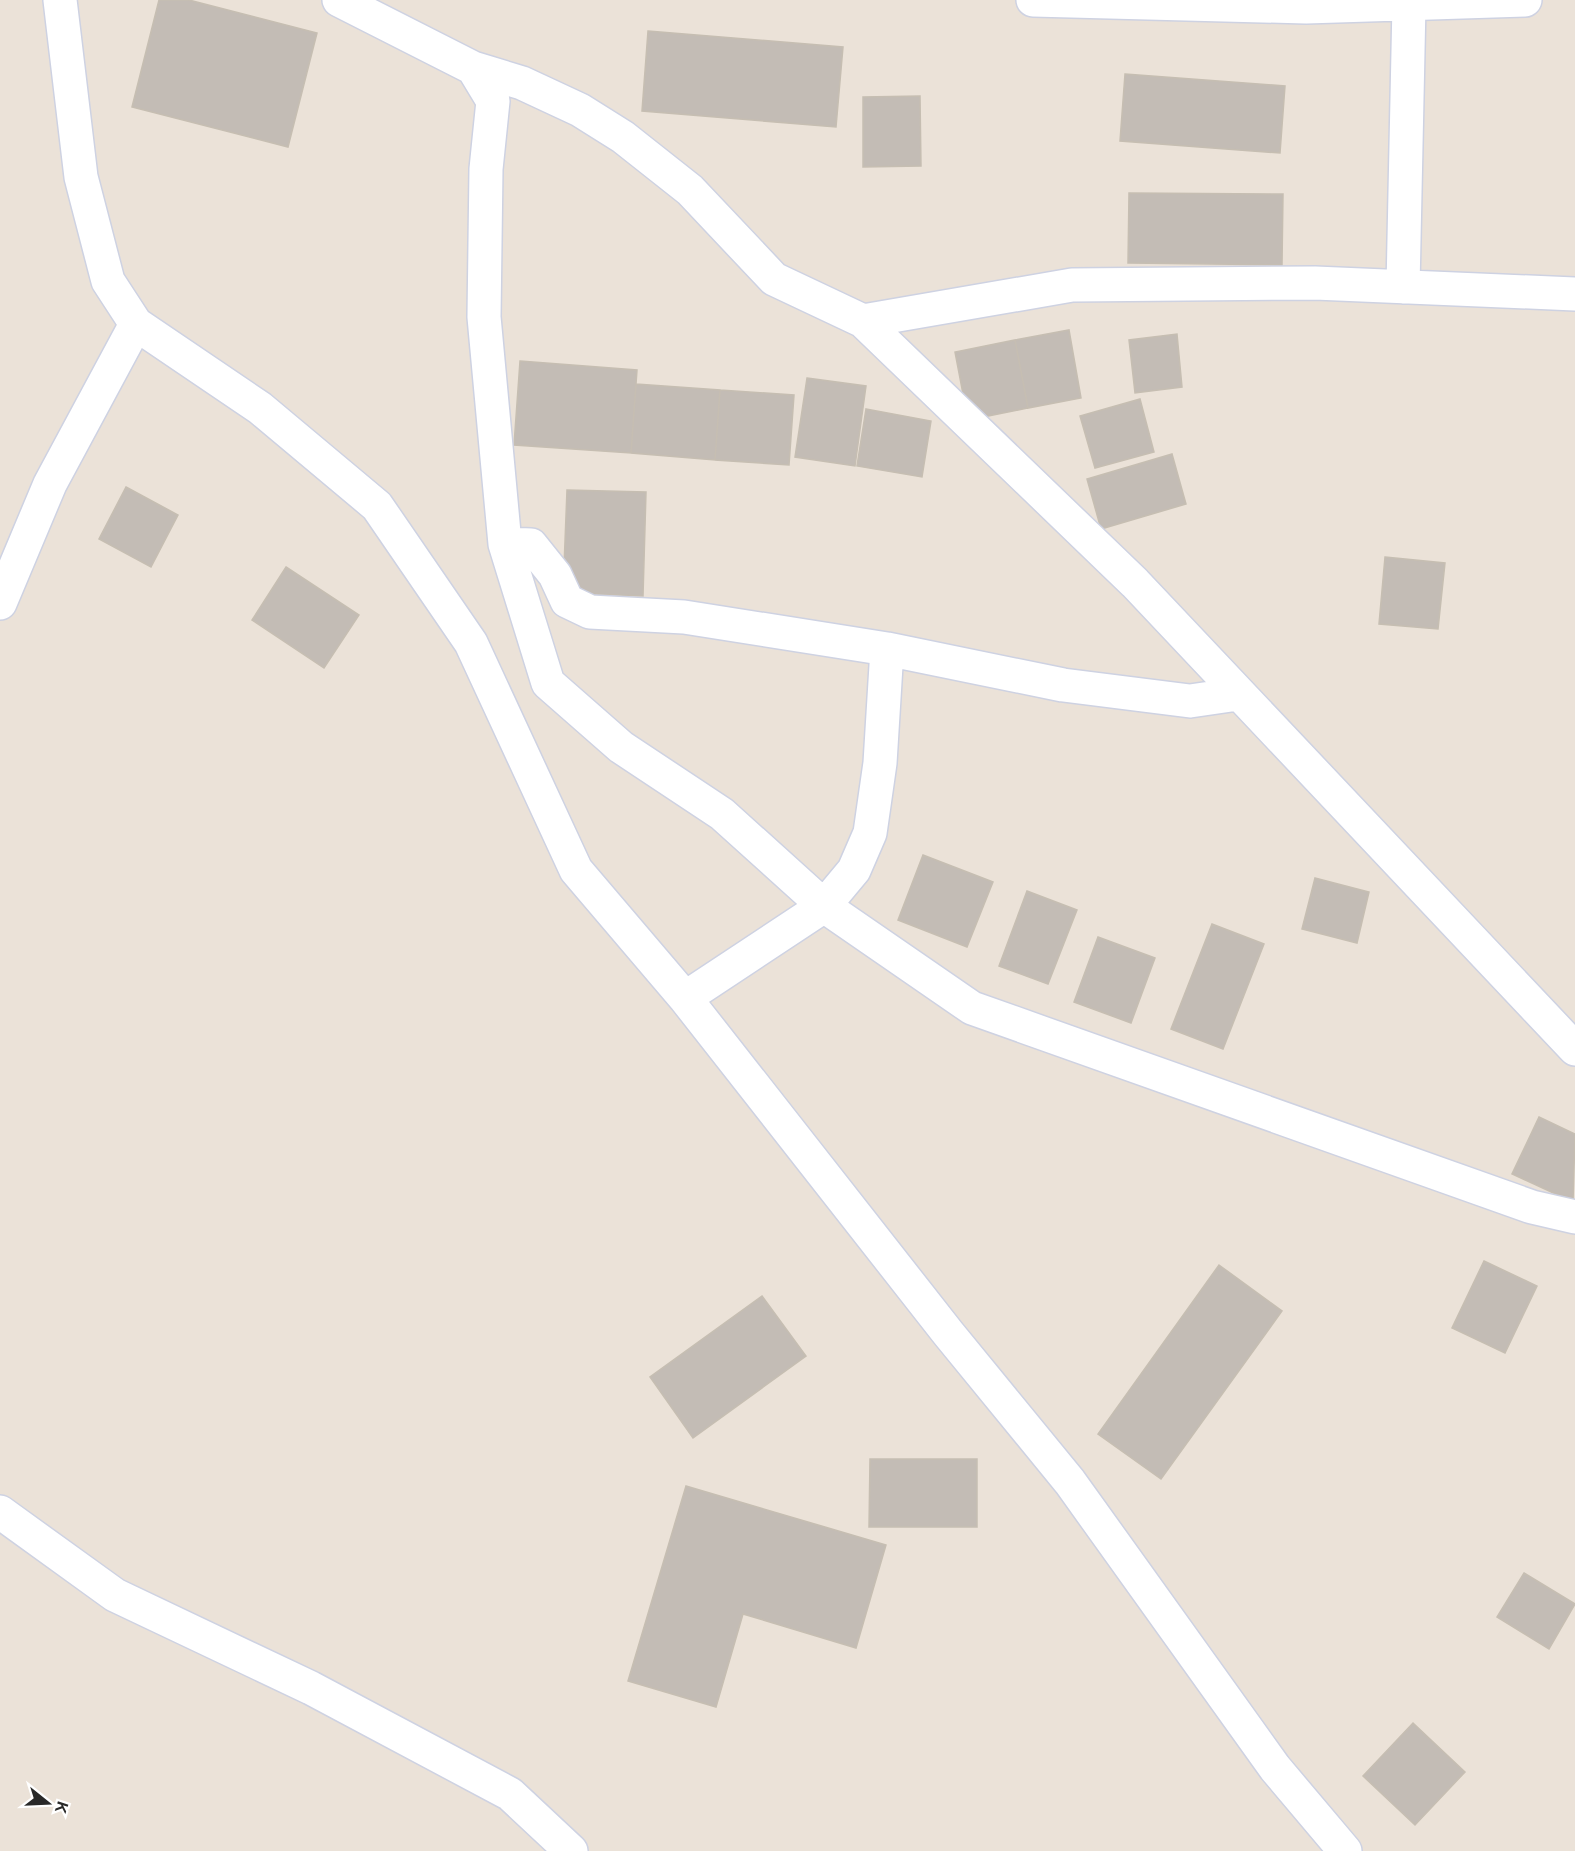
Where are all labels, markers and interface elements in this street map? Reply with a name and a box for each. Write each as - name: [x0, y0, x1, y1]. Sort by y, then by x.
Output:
- north arrow: [18, 1773, 78, 1833]
- text: K: [52, 1799, 72, 1816]

